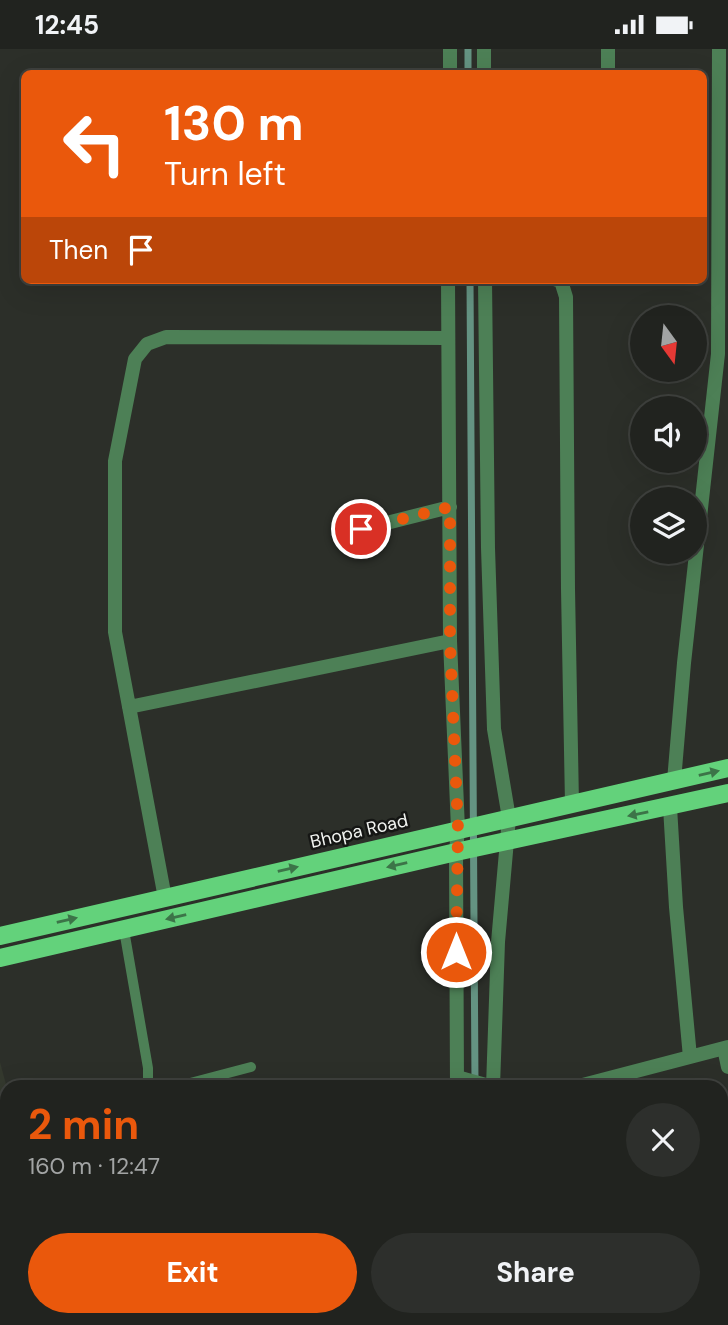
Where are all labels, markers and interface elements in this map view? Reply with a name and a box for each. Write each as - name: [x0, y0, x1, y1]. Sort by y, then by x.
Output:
- text: 12:45: [35, 8, 99, 42]
- text: 130 m: [164, 91, 304, 155]
- icon: left: [49, 98, 140, 189]
- text: Turn left: [164, 153, 286, 195]
- icon: arrive: [122, 231, 160, 269]
- text: Then: [49, 233, 108, 267]
- north arrow: [630, 305, 707, 381]
- map controls: [630, 305, 707, 564]
- button: sound: [630, 396, 707, 473]
- button: layers: [630, 487, 707, 564]
- pin: [331, 499, 391, 559]
- icon: arrive: [342, 510, 380, 548]
- one-way arrow: [698, 767, 720, 778]
- street label: Bhopa Road: [308, 808, 410, 854]
- one-way arrow: [627, 809, 649, 820]
- one-way arrow: [386, 860, 408, 871]
- one-way arrow: [277, 863, 299, 874]
- one-way arrow: [165, 912, 187, 923]
- one-way arrow: [56, 915, 78, 926]
- position arrow: [419, 915, 493, 989]
- text: 2 min: [28, 1097, 139, 1152]
- button: close: [626, 1103, 700, 1177]
- text: 160 m · 12:47: [28, 1151, 160, 1181]
- button: Exit: [28, 1233, 357, 1313]
- button: Share: [371, 1233, 700, 1313]

